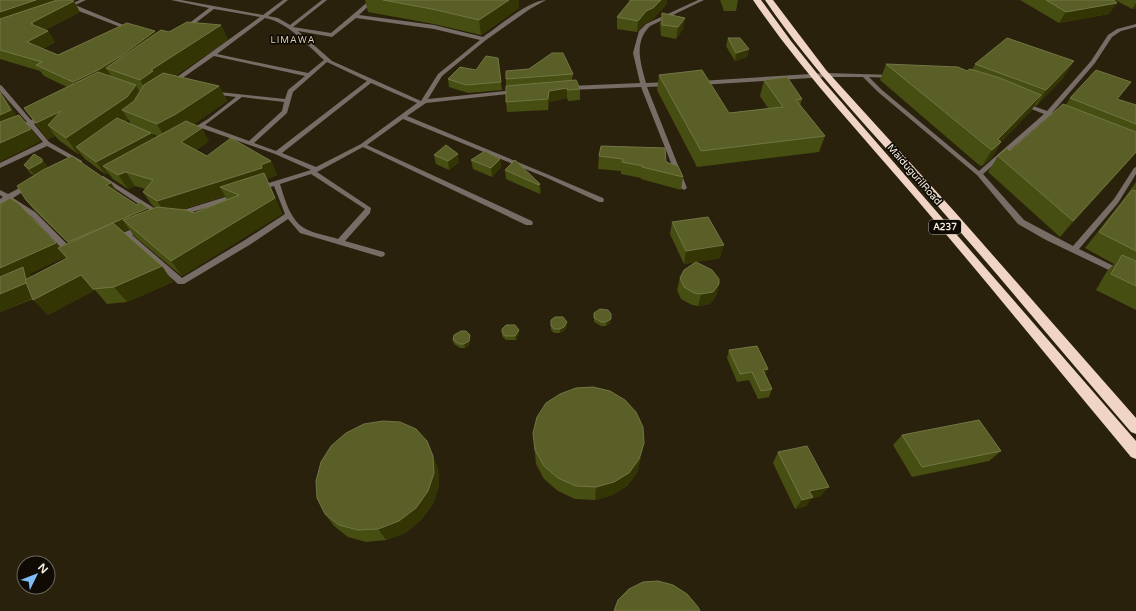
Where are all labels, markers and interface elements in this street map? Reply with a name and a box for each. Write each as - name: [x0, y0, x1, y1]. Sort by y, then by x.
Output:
- district label: LIMAWA: [271, 35, 315, 46]
- street label: Maiduguri Road: [885, 142, 944, 208]
- road number: A237: [929, 220, 961, 234]
- north arrow: [16, 555, 56, 595]
- text: N: [35, 561, 51, 576]

